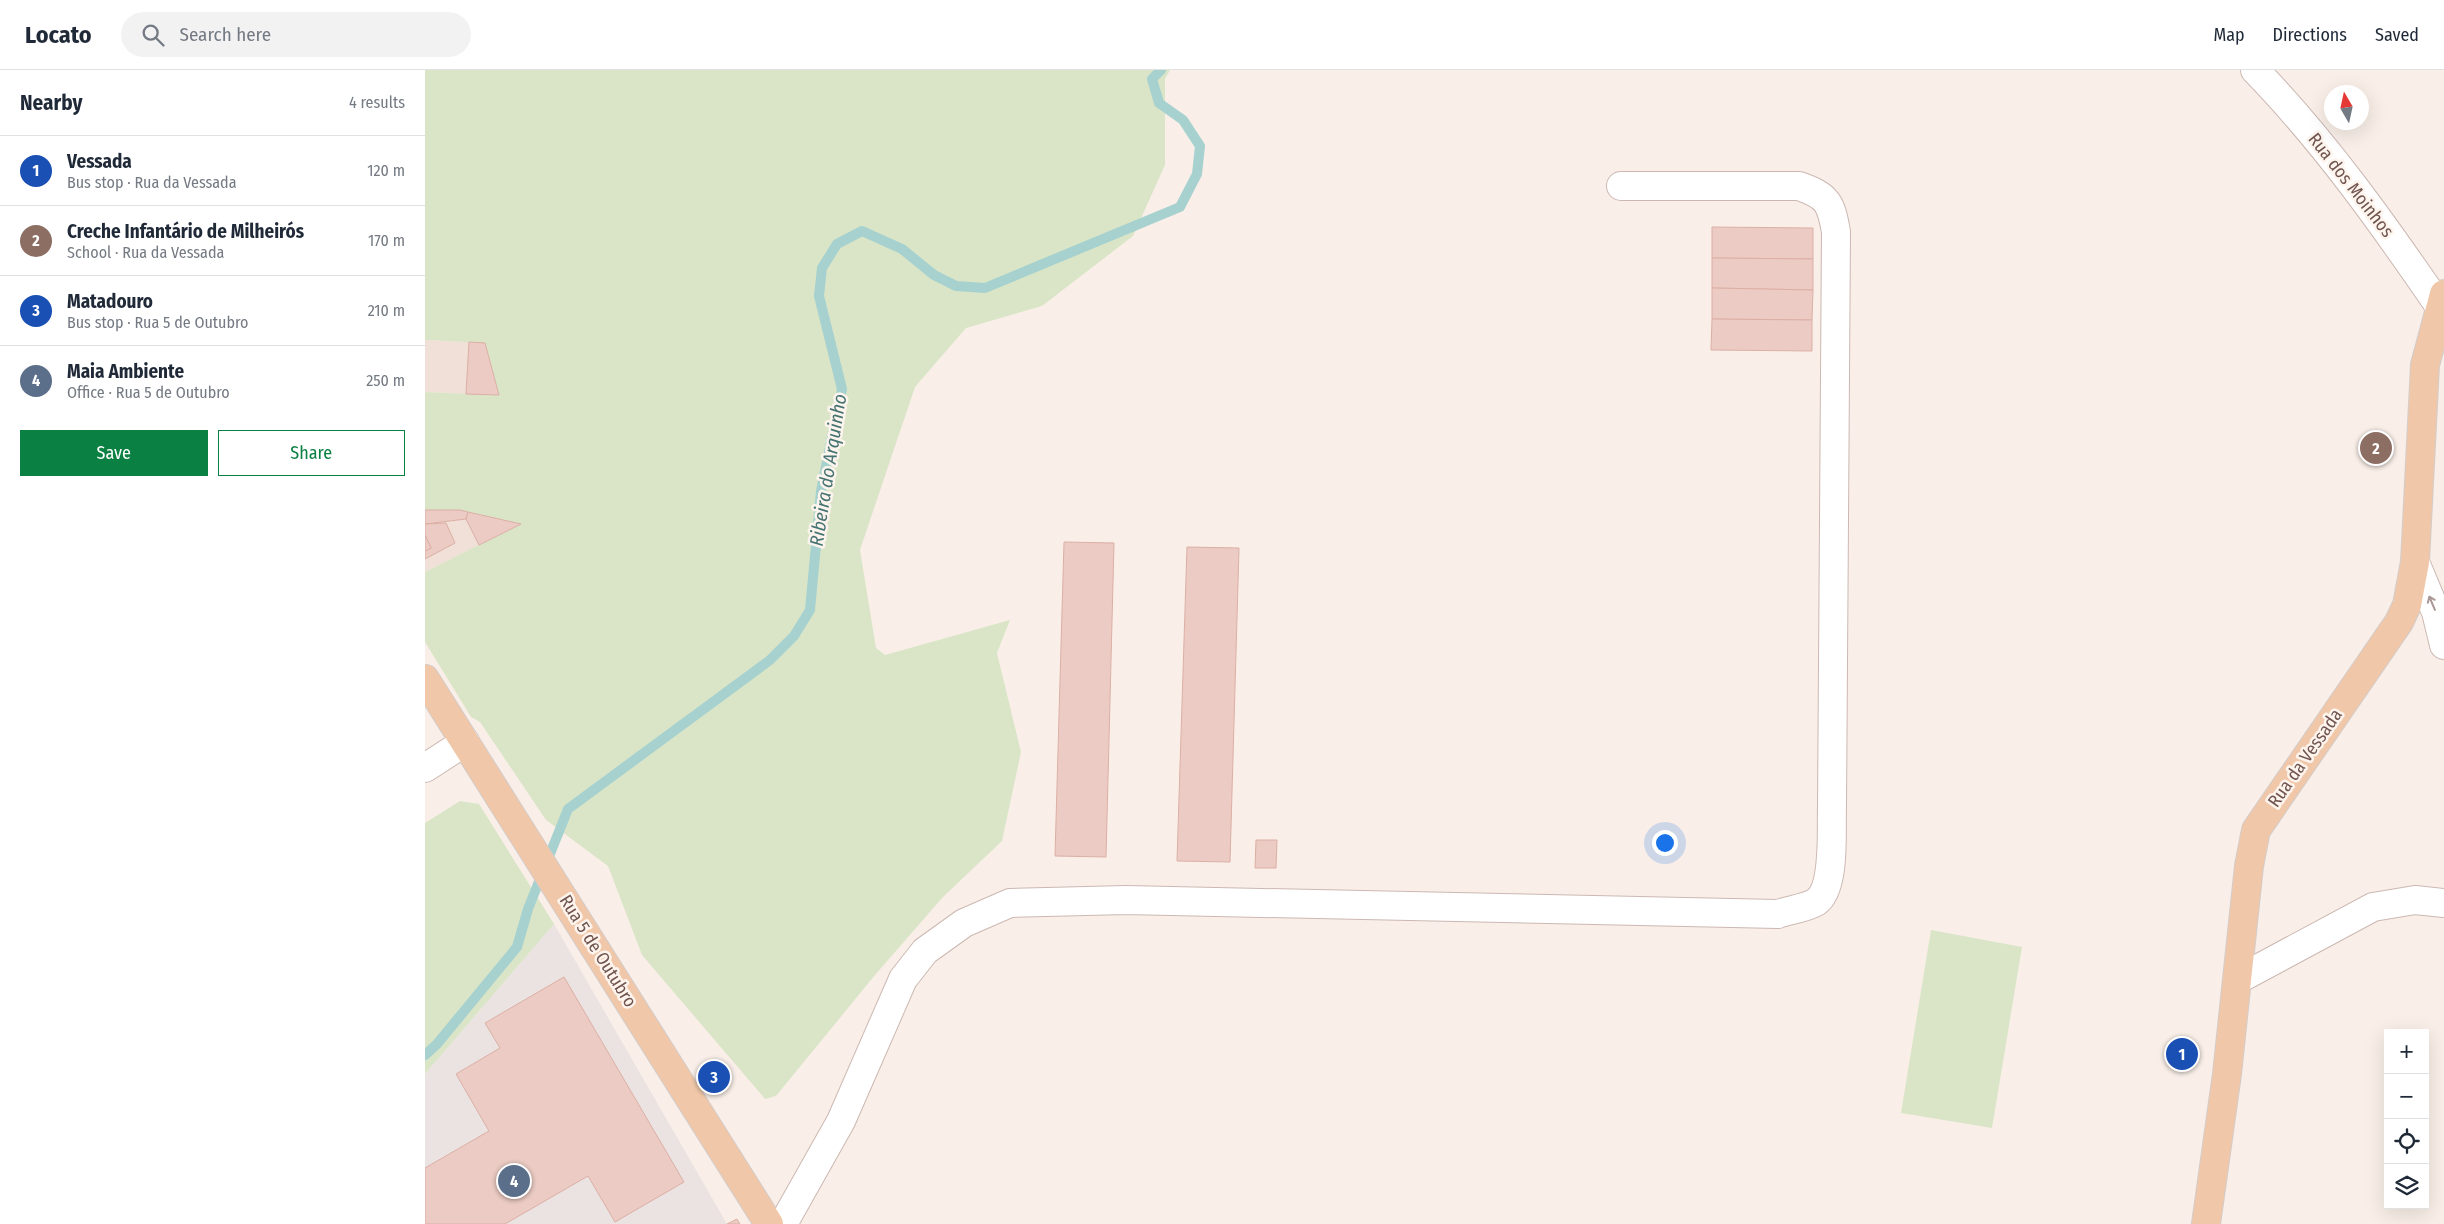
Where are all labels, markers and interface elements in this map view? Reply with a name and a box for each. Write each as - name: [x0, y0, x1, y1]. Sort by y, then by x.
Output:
- search box: [121, 12, 471, 57]
- text: Locato: [25, 21, 91, 49]
- icon: search: [139, 21, 167, 49]
- text: Search here: [179, 23, 271, 46]
- text: Map: [2213, 24, 2245, 46]
- text: Directions: [2273, 24, 2347, 46]
- text: Saved: [2375, 24, 2419, 46]
- north arrow: [2324, 85, 2369, 130]
- text: Nearby: [20, 90, 82, 116]
- text: 4 results: [349, 93, 405, 112]
- street label: Rua dos Moinhos: [2303, 128, 2399, 242]
- text: Vessada: [67, 150, 132, 173]
- text: 1: [33, 161, 39, 180]
- text: 120 m: [367, 161, 405, 180]
- text: Bus stop · Rua da Vessada: [67, 173, 237, 192]
- text: Creche Infantário de Milheirós: [67, 220, 304, 243]
- text: 2: [32, 231, 40, 250]
- text: 170 m: [368, 231, 405, 250]
- text: School · Rua da Vessada: [67, 243, 224, 262]
- text: Matadouro: [67, 290, 153, 313]
- text: 3: [32, 301, 40, 320]
- text: 210 m: [368, 301, 405, 320]
- text: Bus stop · Rua 5 de Outubro: [67, 313, 249, 332]
- text: Maia Ambiente: [67, 360, 184, 383]
- text: 4: [32, 371, 40, 390]
- text: 250 m: [366, 371, 405, 390]
- text: Office · Rua 5 de Outubro: [67, 383, 230, 402]
- water label: Ribeira do Arquinho: [805, 392, 851, 548]
- pin: 2: [2360, 429, 2392, 467]
- button: Save: [20, 430, 208, 476]
- button: Share: [218, 430, 405, 476]
- one-way arrow: [2426, 596, 2436, 611]
- street label: Rua da Vessada: [2263, 704, 2347, 811]
- your location: [1652, 830, 1678, 856]
- street label: Rua 5 de Outubro: [555, 891, 641, 1011]
- map controls: [2384, 1029, 2429, 1209]
- button: +: [2384, 1029, 2429, 1074]
- pin: 1: [2166, 1035, 2198, 1073]
- pin: 3: [698, 1058, 730, 1096]
- button: −: [2384, 1074, 2429, 1119]
- button: locate: [2384, 1119, 2429, 1164]
- pin: 4: [498, 1162, 530, 1200]
- button: layers: [2384, 1164, 2429, 1209]

